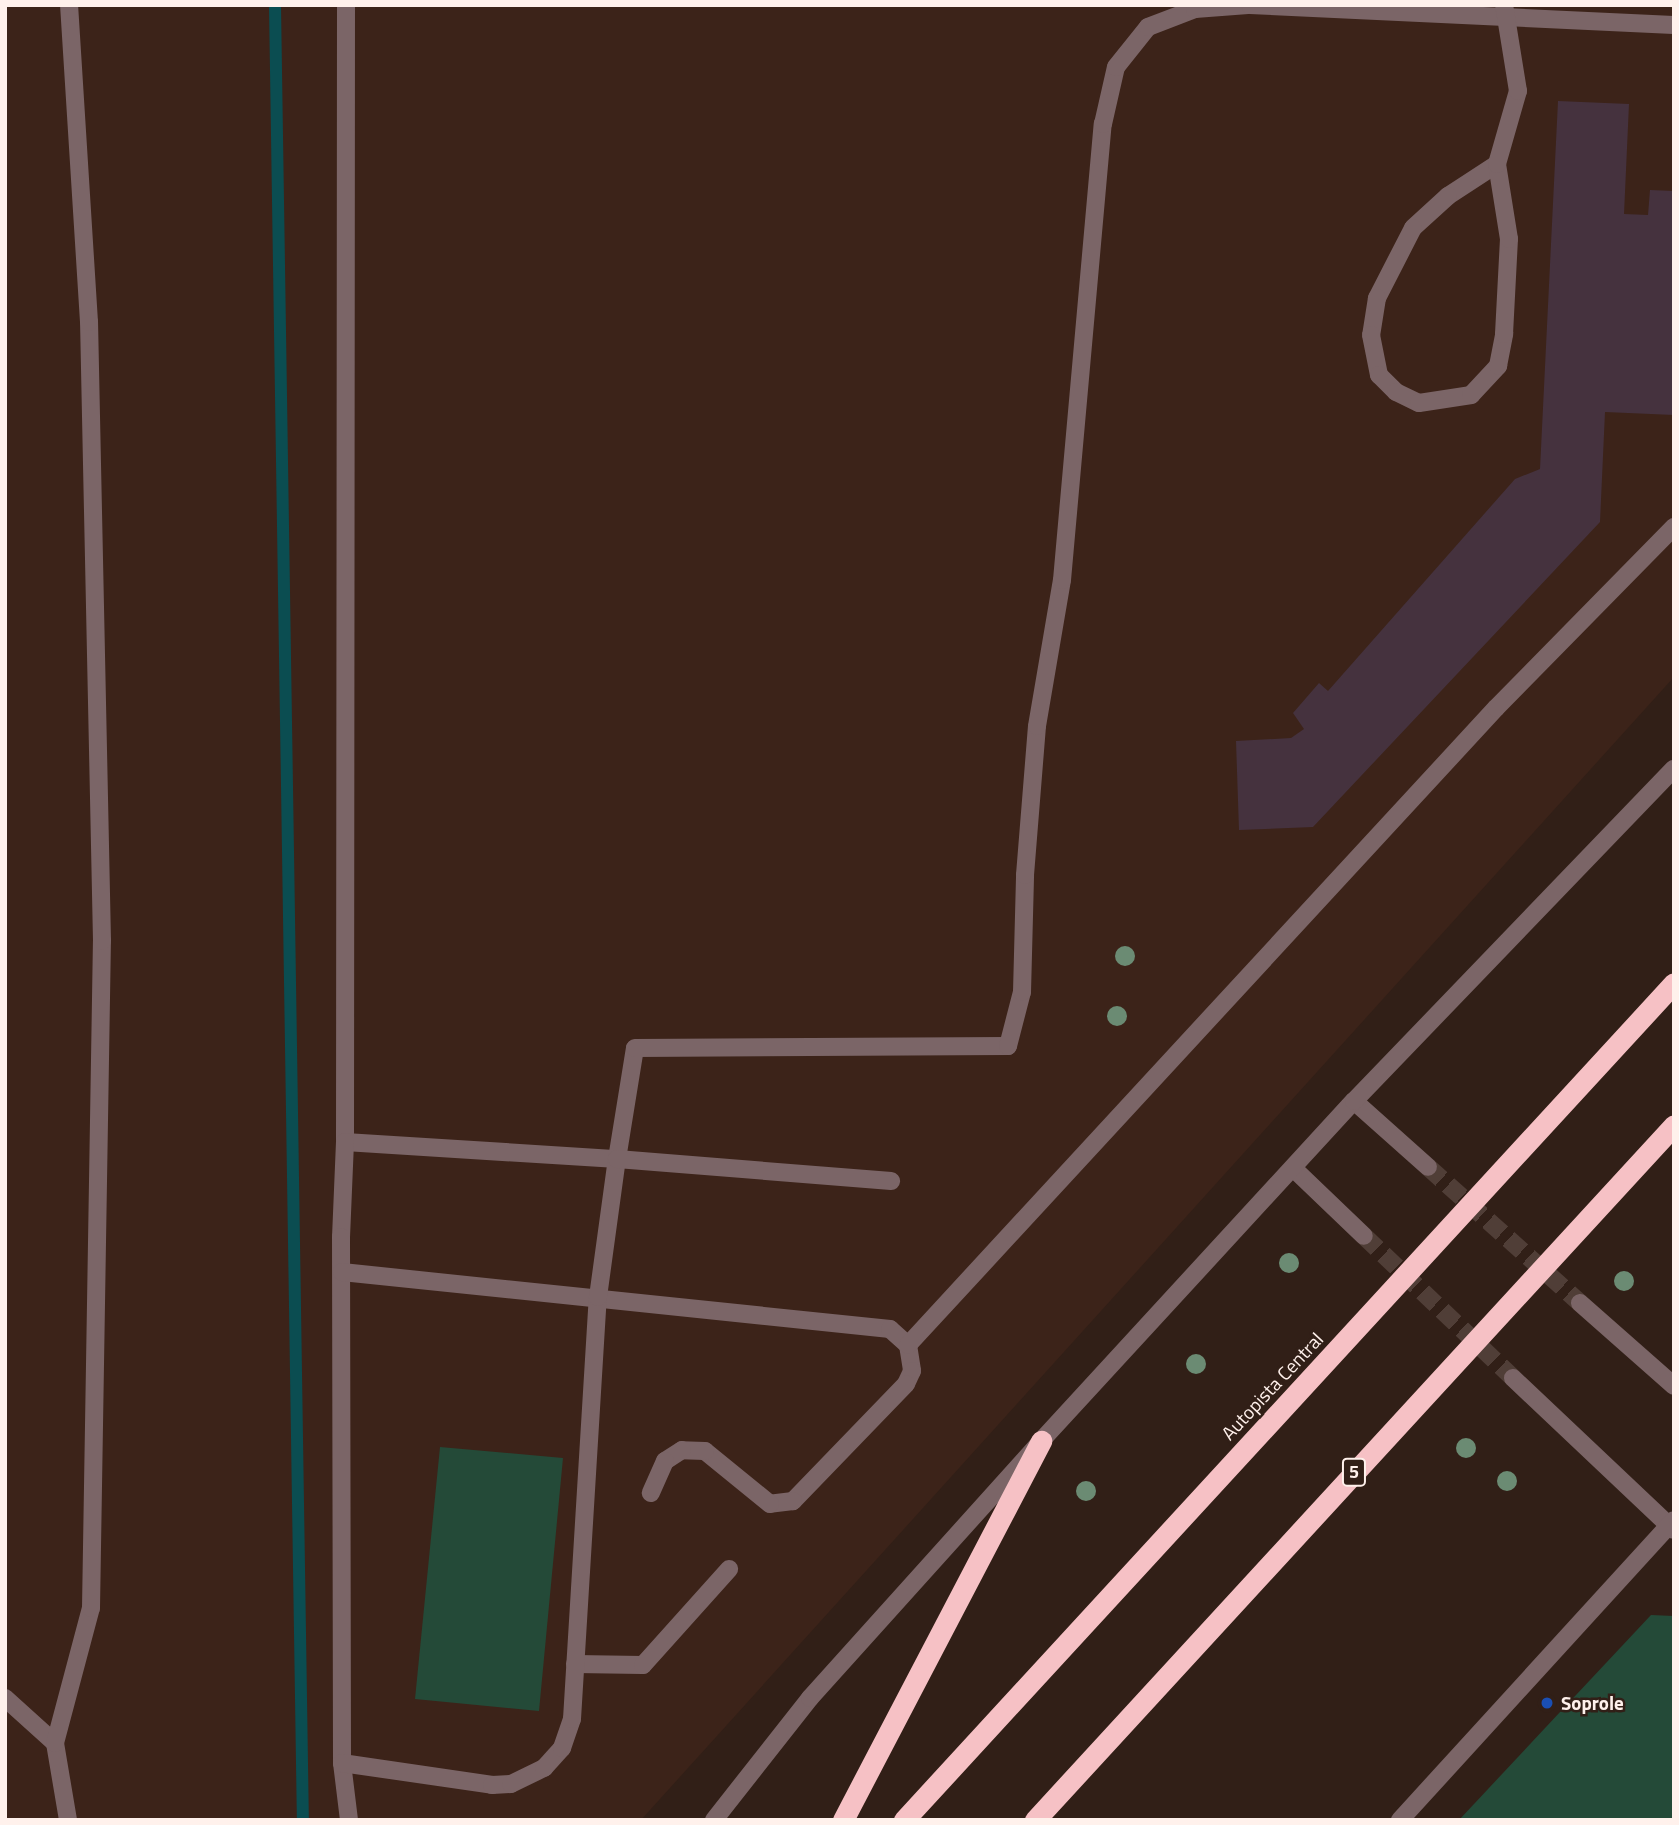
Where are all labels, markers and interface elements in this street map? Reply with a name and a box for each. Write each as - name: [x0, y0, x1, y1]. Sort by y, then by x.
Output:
- street label: Autopista Central: [1216, 1328, 1328, 1444]
- road number: 5: [1342, 1457, 1366, 1486]
- place label: Soprole: [1561, 1692, 1624, 1714]
- marker: Soprole: [1539, 1695, 1555, 1711]

